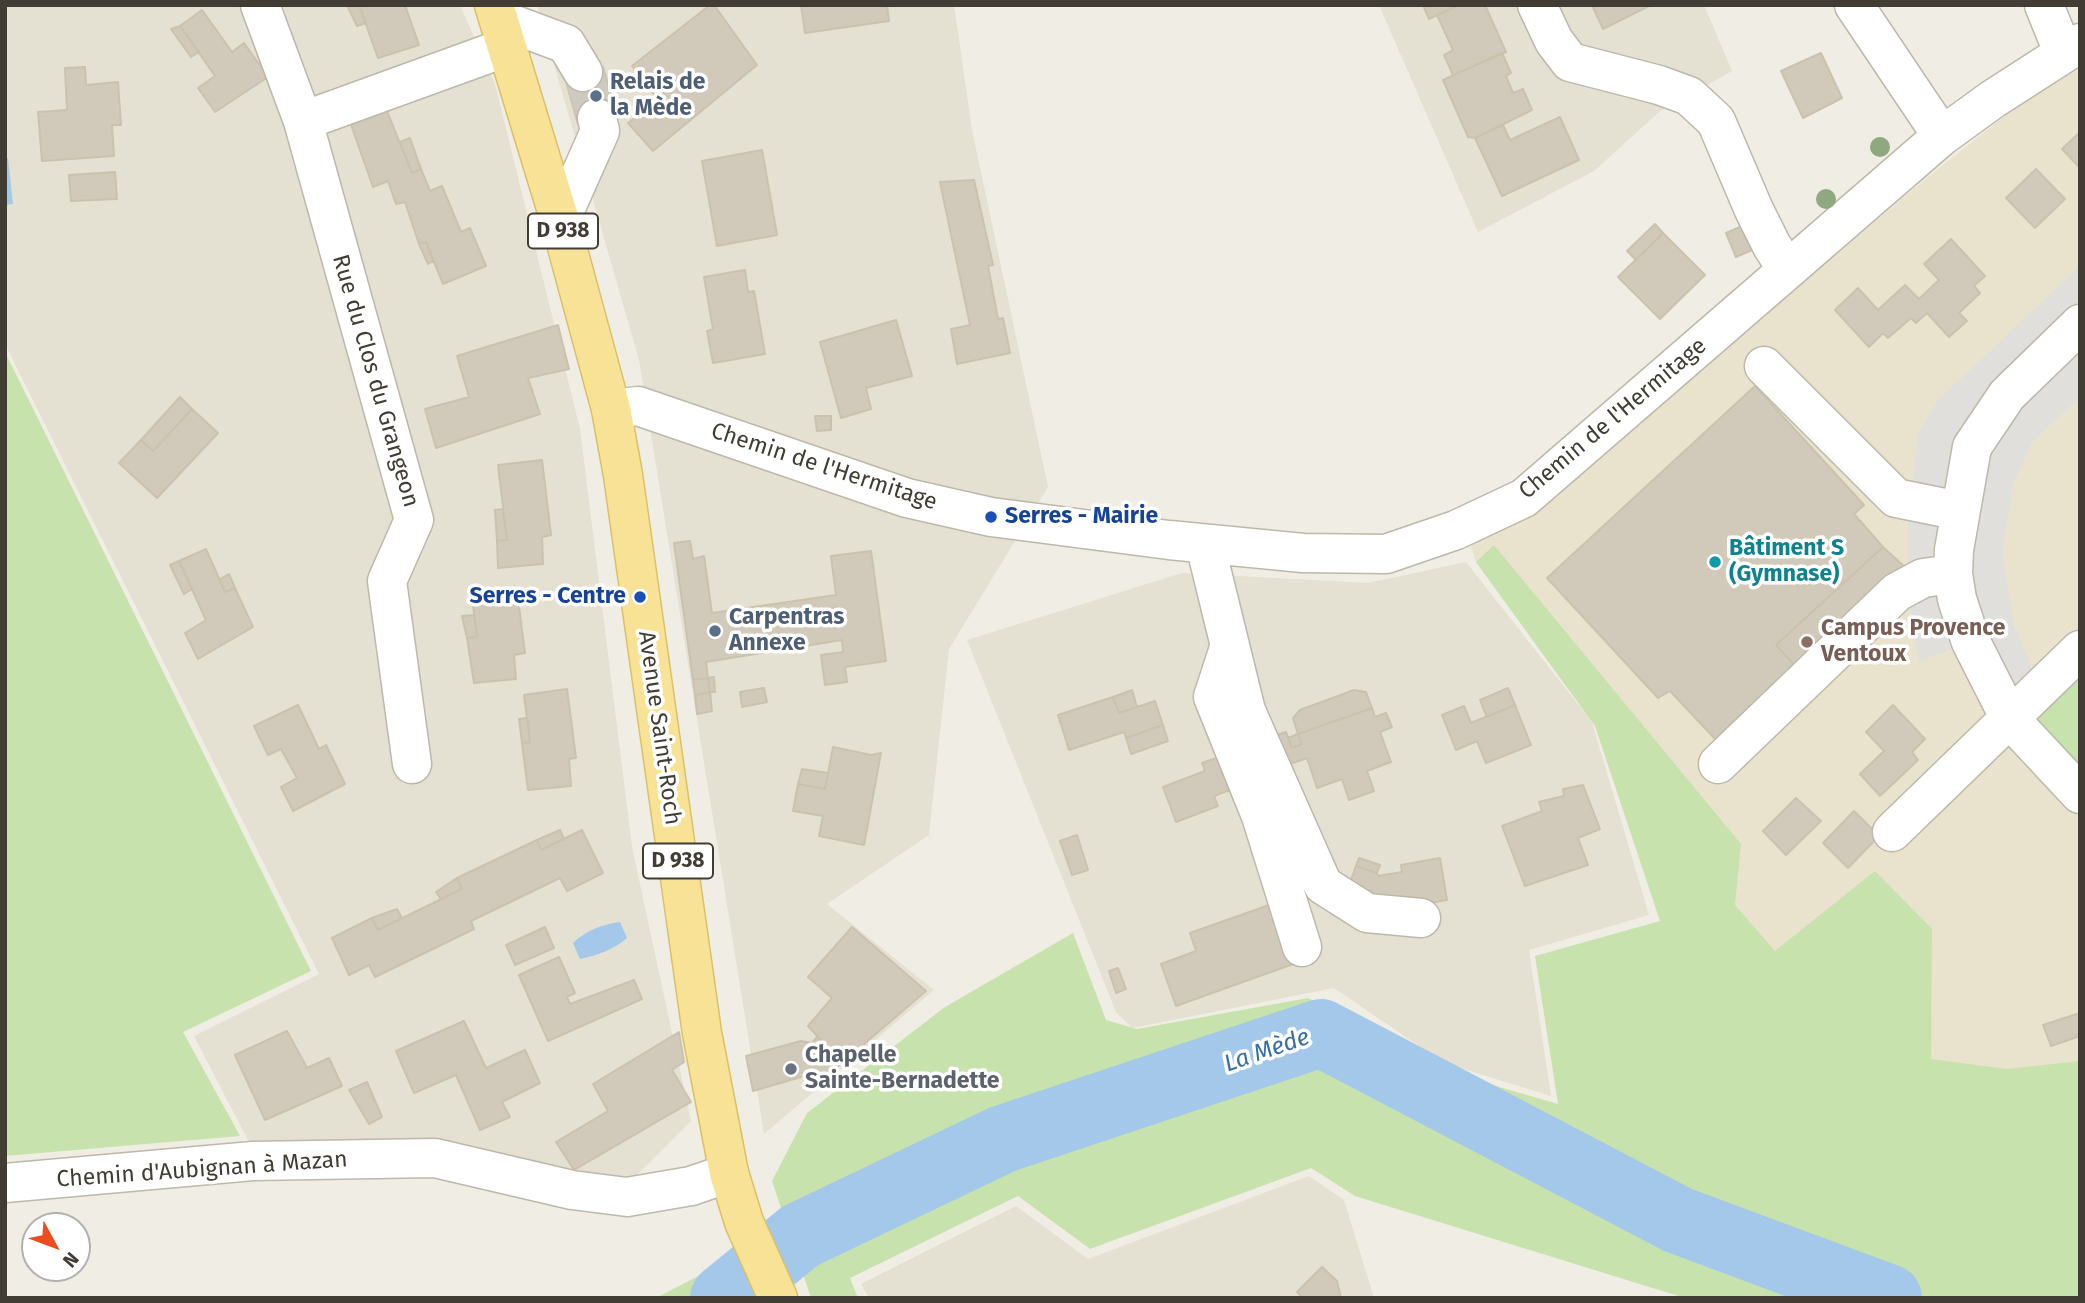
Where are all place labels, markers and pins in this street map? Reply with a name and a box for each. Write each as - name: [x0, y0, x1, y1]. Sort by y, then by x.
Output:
- place label: Relais de la Mède: [610, 69, 705, 123]
- marker: Relais de la Mède: [588, 88, 604, 104]
- place label: Serres - Mairie: [1005, 503, 1158, 531]
- marker: Serres - Mairie: [983, 509, 999, 525]
- place label: Bâtiment S (Gymnase): [1729, 535, 1844, 589]
- marker: Bâtiment S (Gymnase): [1707, 554, 1723, 570]
- place label: Serres - Centre: [469, 583, 626, 611]
- marker: Serres - Centre: [632, 589, 648, 605]
- place label: Carpentras Annexe: [729, 604, 844, 658]
- place label: Campus Provence Ventoux: [1821, 615, 2005, 669]
- marker: Carpentras Annexe: [707, 623, 723, 639]
- marker: Campus Provence Ventoux: [1799, 634, 1815, 650]
- place label: Chapelle Sainte-Bernadette: [805, 1042, 1000, 1096]
- marker: Chapelle Sainte-Bernadette: [783, 1061, 799, 1077]

